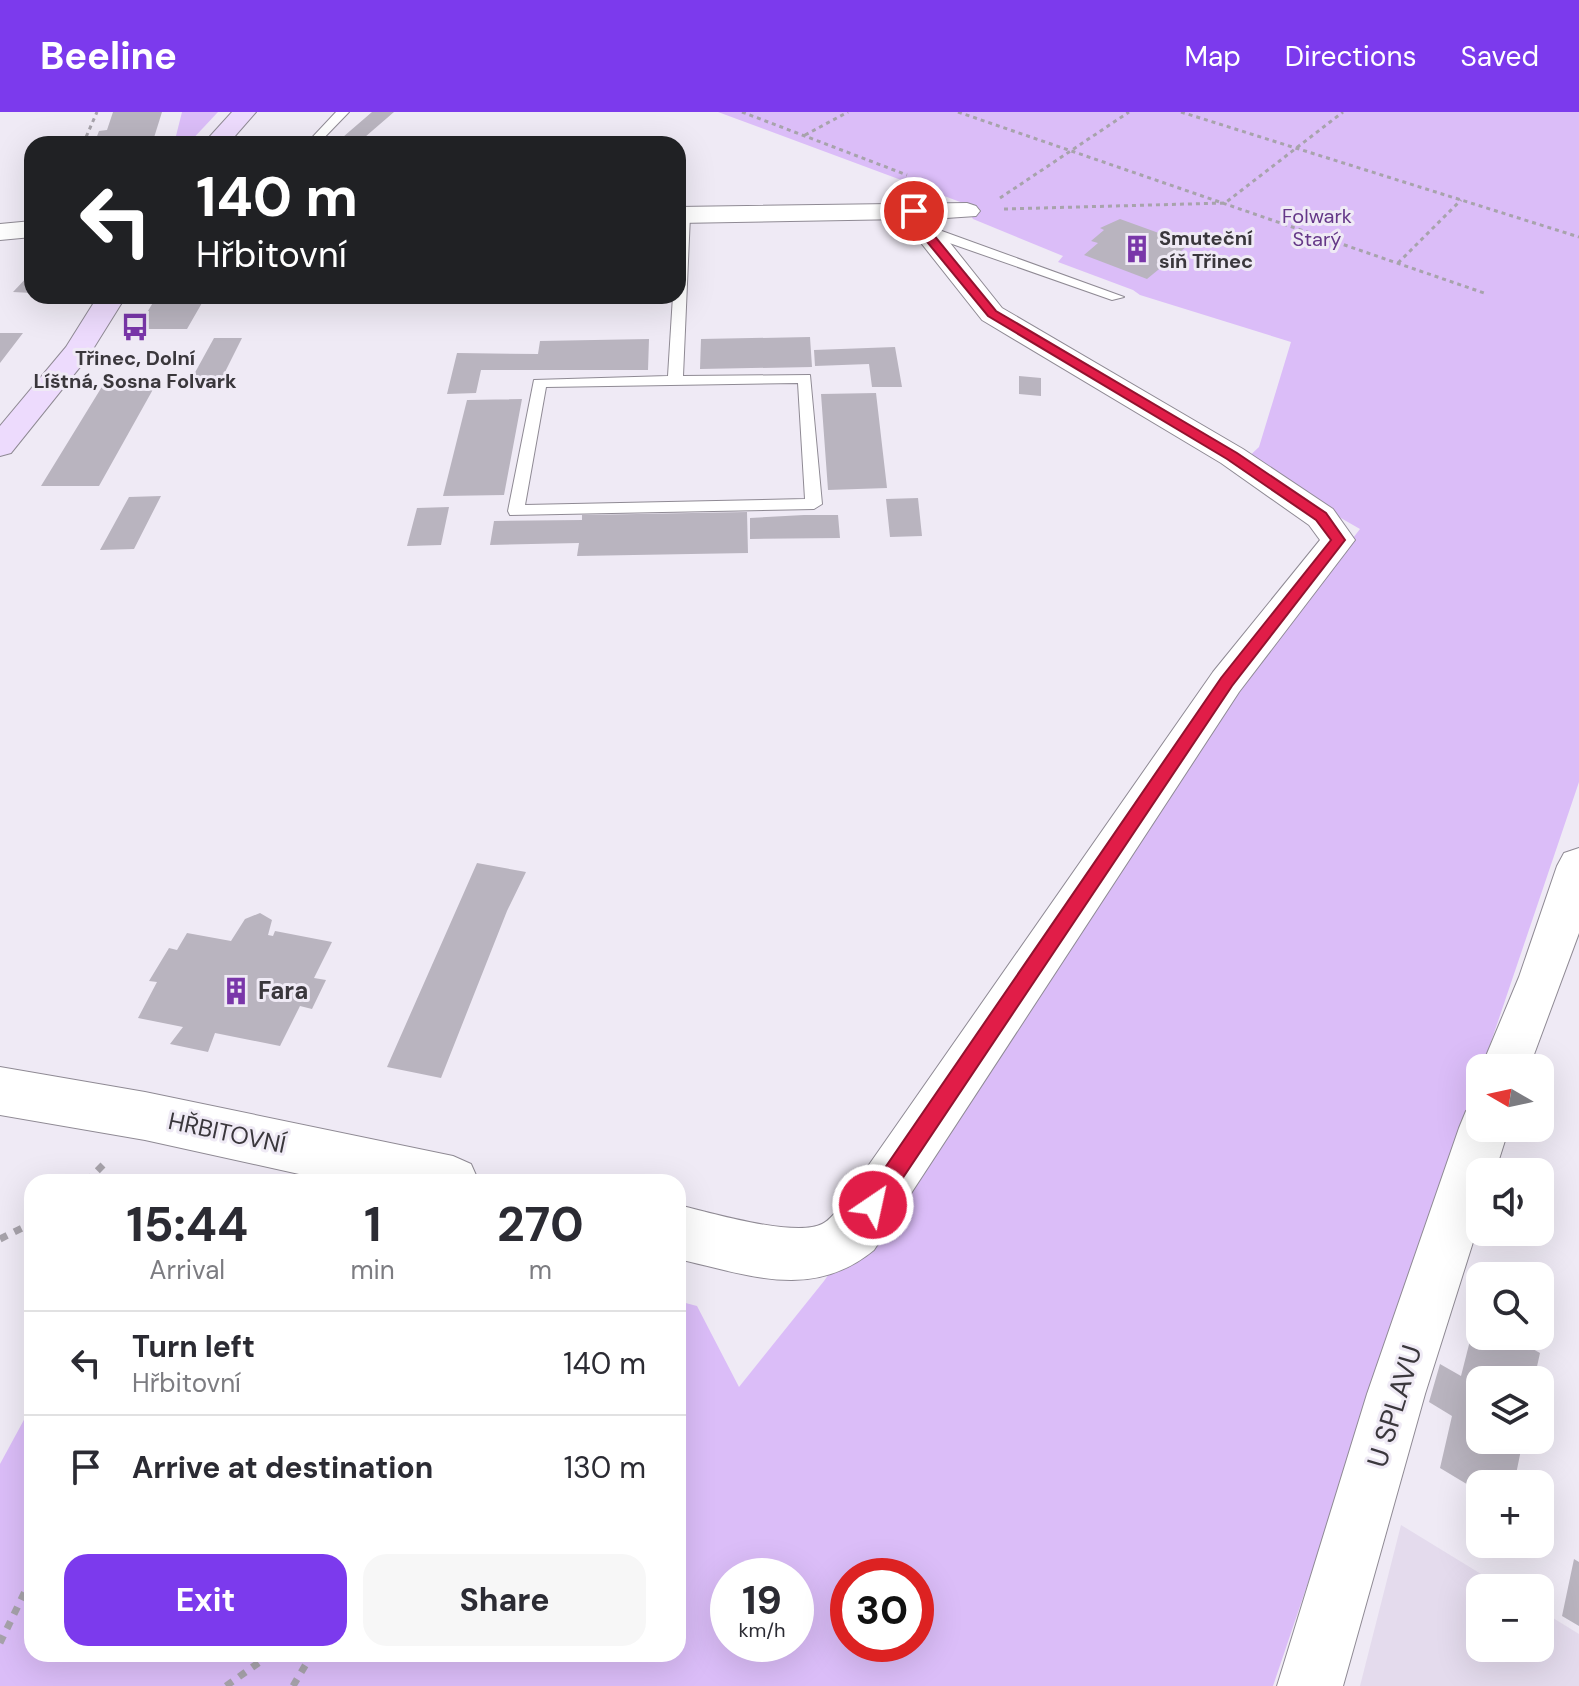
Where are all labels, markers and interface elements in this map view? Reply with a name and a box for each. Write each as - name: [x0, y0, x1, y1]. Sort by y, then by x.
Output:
- text: Beeline: [40, 31, 177, 81]
- text: Map: [1184, 38, 1241, 75]
- text: Directions: [1285, 38, 1417, 75]
- text: Saved: [1461, 38, 1539, 75]
- text: 140 m: [196, 160, 358, 233]
- icon: left: [64, 168, 168, 272]
- pin: [880, 177, 948, 245]
- icon: arrive: [892, 189, 936, 233]
- park label: Folwark Starý: [1282, 203, 1352, 252]
- place label: Smuteční síň Třinec: [1159, 225, 1253, 274]
- text: Hřbitovní: [196, 231, 347, 278]
- building icon: Smuteční síň Třinec: [1122, 234, 1152, 264]
- bus stop icon: Třinec, Dolní Líštná, Sosna Folvark: [120, 312, 150, 342]
- place label: Třinec, Dolní Líštná, Sosna Folvark: [33, 345, 237, 394]
- place label: Fara: [258, 975, 308, 1006]
- building icon: Fara: [221, 976, 251, 1006]
- north arrow: [1466, 1054, 1554, 1142]
- map controls: [1466, 1054, 1554, 1662]
- street label: HŘBITOVNÍ: [165, 1105, 289, 1160]
- button: sound: [1466, 1158, 1554, 1246]
- position arrow: [831, 1163, 915, 1247]
- text: 15:44: [126, 1193, 248, 1256]
- text: 1: [364, 1193, 381, 1256]
- text: 270: [497, 1193, 584, 1256]
- text: Arrival: [149, 1253, 225, 1287]
- text: min: [350, 1253, 395, 1287]
- text: m: [529, 1253, 552, 1287]
- button: search: [1466, 1262, 1554, 1350]
- text: Turn left: [132, 1327, 255, 1366]
- street label: U SPLAVU: [1358, 1340, 1431, 1472]
- icon: left: [64, 1341, 108, 1385]
- text: 140 m: [563, 1344, 646, 1383]
- text: Hřbitovní: [132, 1366, 241, 1400]
- button: layers: [1466, 1366, 1554, 1454]
- icon: arrive: [64, 1445, 108, 1489]
- text: Arrive at destination: [132, 1448, 433, 1487]
- text: 130 m: [564, 1448, 646, 1487]
- button: +: [1466, 1470, 1554, 1558]
- button: Exit: [64, 1554, 347, 1646]
- button: Share: [363, 1554, 646, 1646]
- speed limit sign: 30: [830, 1558, 934, 1662]
- text: 19: [742, 1574, 782, 1626]
- button: −: [1466, 1574, 1554, 1662]
- text: km/h: [738, 1617, 786, 1643]

